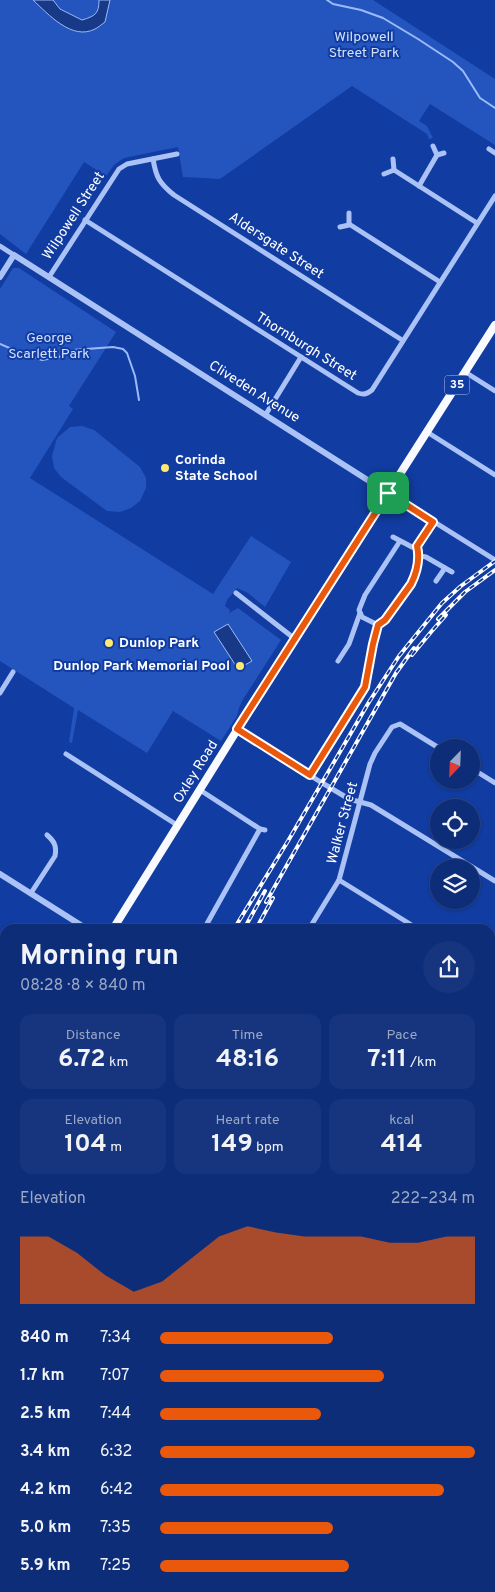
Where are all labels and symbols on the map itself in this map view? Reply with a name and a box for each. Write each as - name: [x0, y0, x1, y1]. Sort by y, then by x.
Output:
- park label: Wilpowell Street Park: [329, 29, 399, 62]
- street label: Wilpowell Street: [39, 169, 109, 263]
- street label: Aldersgate Street: [225, 209, 327, 283]
- street label: Thornburgh Street: [252, 309, 360, 385]
- park label: George Scarlett Park: [8, 330, 90, 363]
- street label: Cliveden Avenue: [205, 357, 303, 427]
- road number: 35: [444, 376, 470, 394]
- place label: Corinda State School: [175, 452, 257, 485]
- marker: Corinda State School: [159, 462, 171, 474]
- pin: [367, 472, 409, 514]
- place label: Dunlop Park: [119, 635, 199, 652]
- marker: Dunlop Park: [103, 637, 115, 649]
- place label: Dunlop Park Memorial Pool: [53, 658, 230, 675]
- marker: Dunlop Park Memorial Pool: [234, 660, 246, 672]
- street label: Oxley Road: [170, 737, 222, 807]
- north arrow: [430, 739, 480, 789]
- street label: Walker Street: [324, 780, 362, 866]

